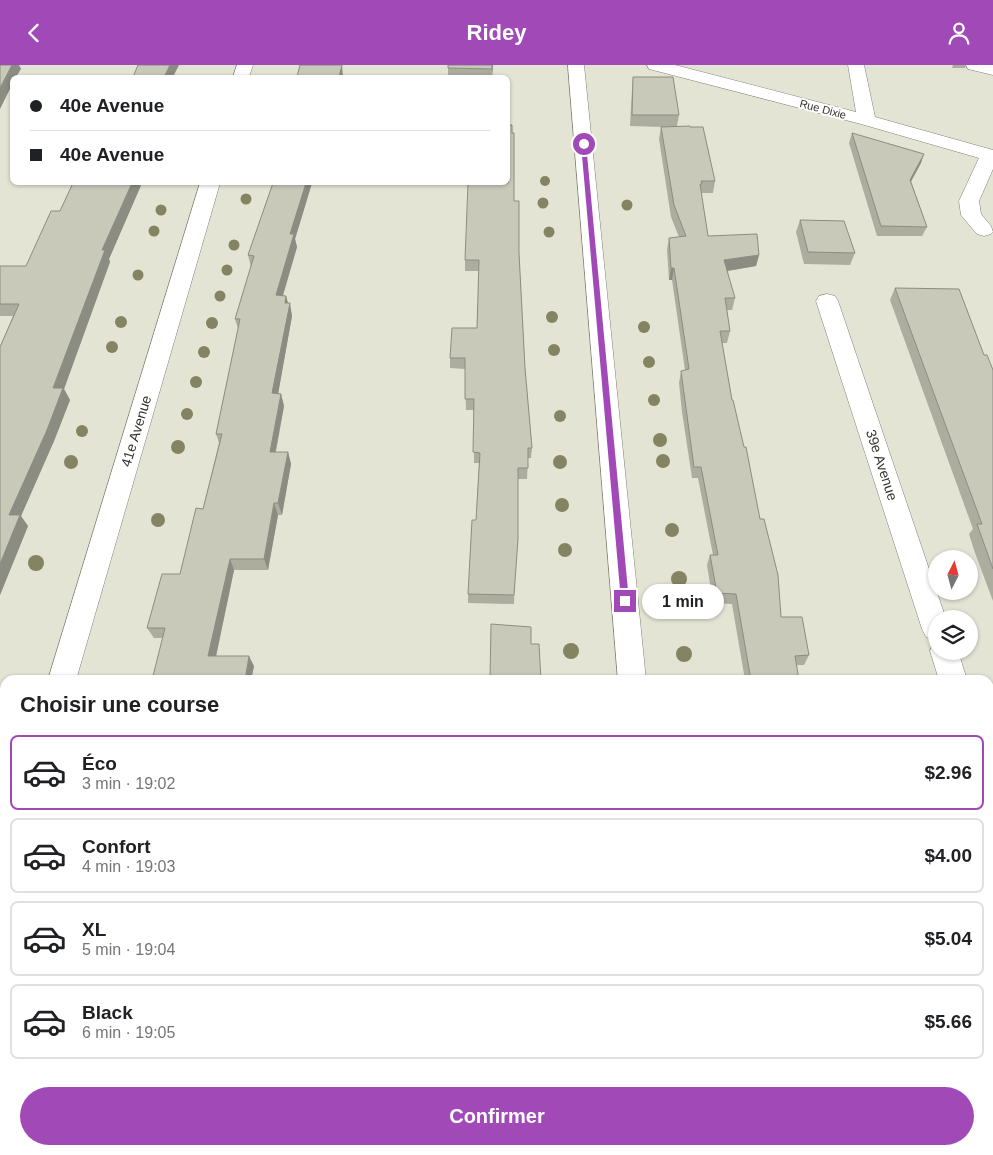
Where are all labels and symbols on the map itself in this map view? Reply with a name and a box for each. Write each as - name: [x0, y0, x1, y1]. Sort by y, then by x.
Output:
- street label: Rue Dixie: [798, 97, 848, 121]
- route start: [573, 133, 595, 155]
- street label: 41e Avenue: [118, 393, 154, 469]
- street label: 39e Avenue: [863, 427, 901, 503]
- north arrow: [928, 550, 978, 600]
- callout: 1 min: [642, 583, 725, 619]
- route end: [614, 590, 636, 612]

